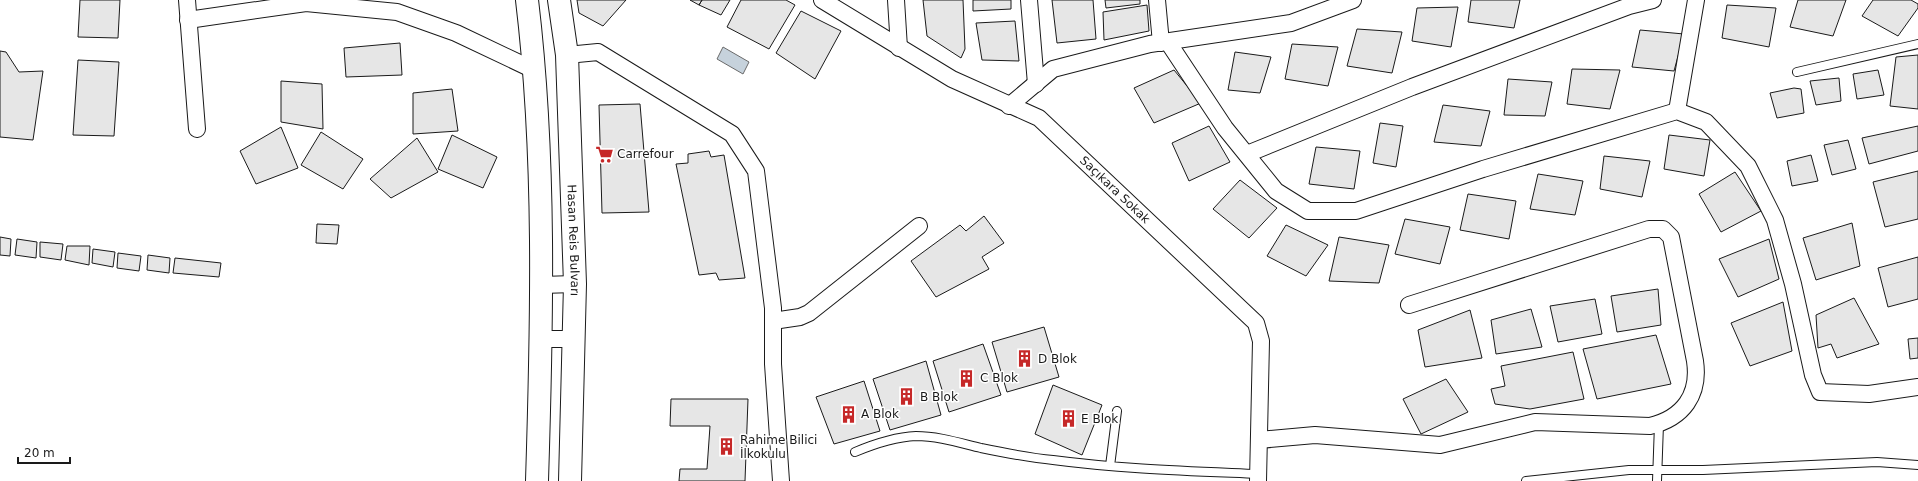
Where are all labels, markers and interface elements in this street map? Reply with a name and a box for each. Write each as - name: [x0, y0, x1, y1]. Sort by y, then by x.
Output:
- supermarket icon: Carrefour: [594, 144, 614, 164]
- place label: Carrefour: [617, 147, 674, 161]
- street label: Saçıkara Sokak: [1077, 153, 1153, 226]
- street label: Hasan Reis Bulvarı: [565, 184, 582, 296]
- building icon: D Blok: [1015, 349, 1035, 369]
- place label: D Blok: [1038, 352, 1077, 366]
- building icon: C Blok: [957, 368, 977, 388]
- place label: C Blok: [980, 371, 1018, 385]
- building icon: B Blok: [897, 387, 917, 407]
- place label: B Blok: [920, 390, 958, 404]
- building icon: A Blok: [838, 404, 858, 424]
- place label: A Blok: [861, 407, 899, 421]
- building icon: E Blok: [1058, 409, 1078, 429]
- place label: E Blok: [1081, 412, 1118, 426]
- place label: Rahime Bilici İlkokulu: [740, 433, 817, 461]
- building icon: Rahime Bilici İlkokulu: [717, 437, 737, 457]
- scale bar: [18, 439, 70, 465]
- text: 20 m: [24, 446, 55, 460]

